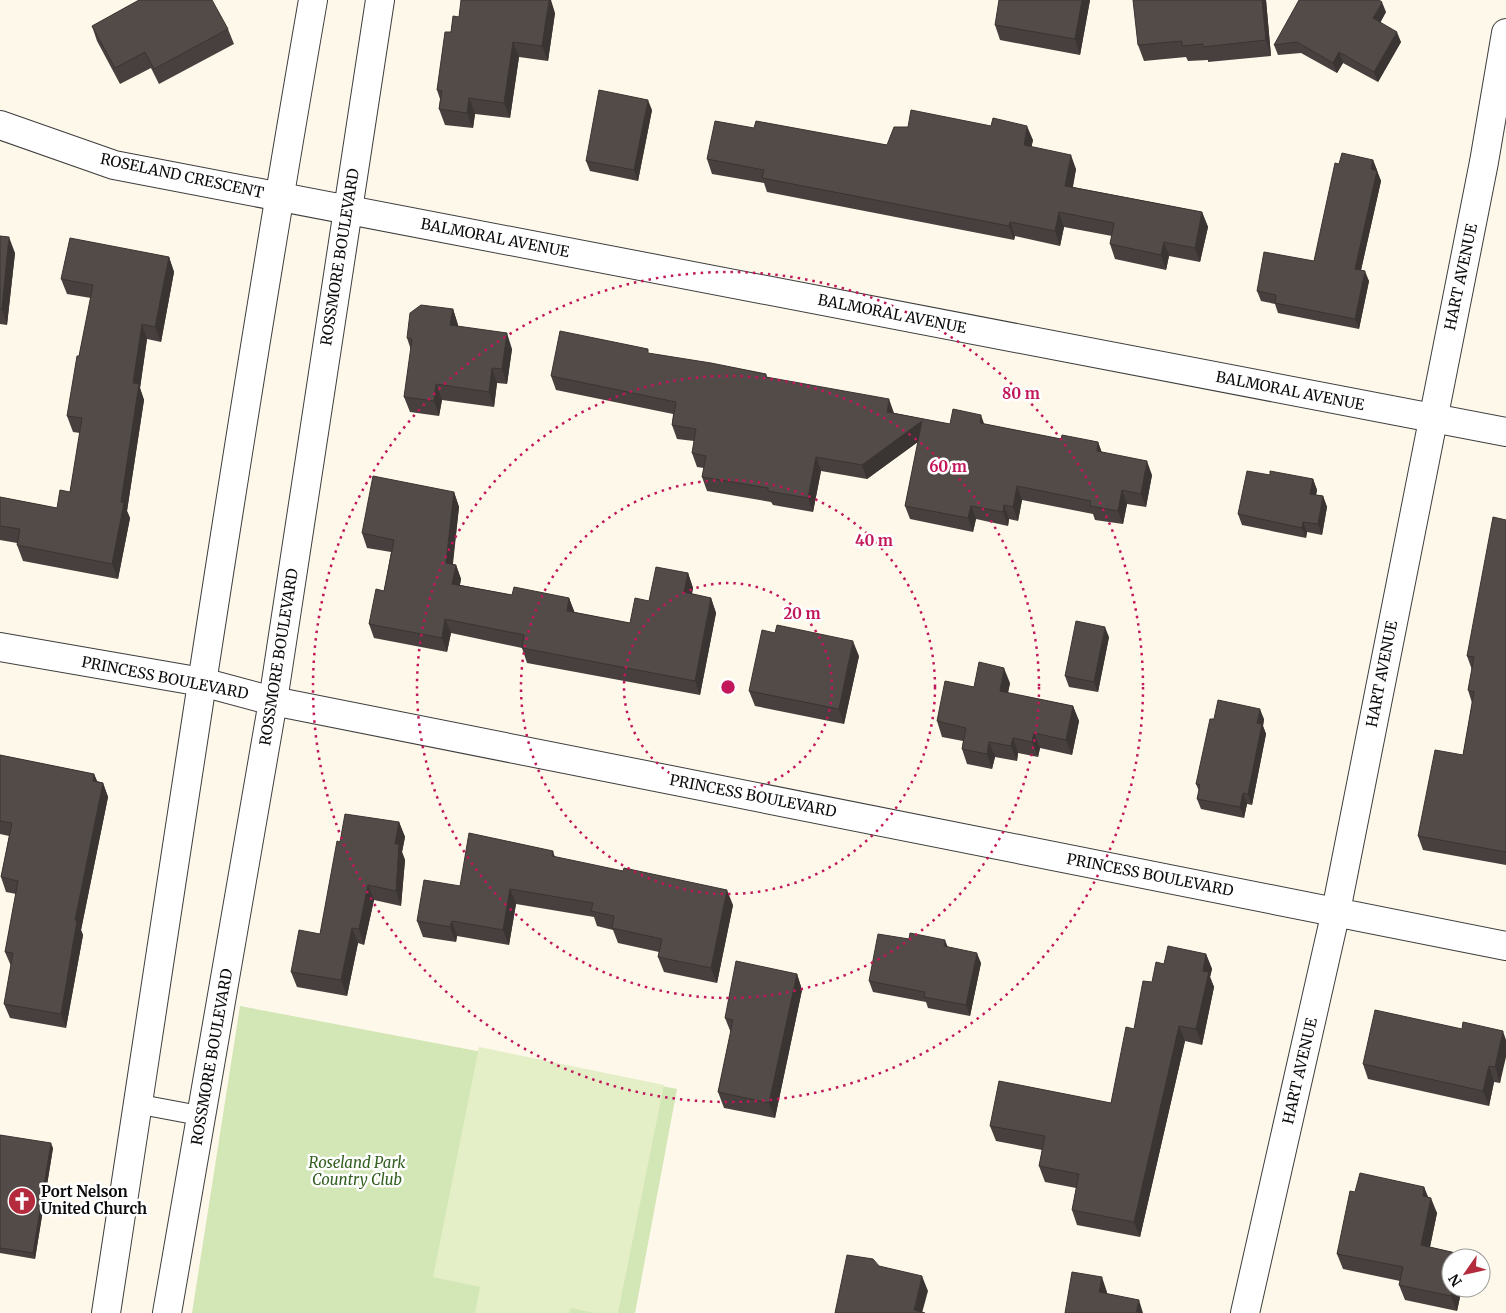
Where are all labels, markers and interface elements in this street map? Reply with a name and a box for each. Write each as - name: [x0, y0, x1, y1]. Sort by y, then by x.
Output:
- street label: ROSELAND CRESCENT: [99, 149, 266, 202]
- street label: ROSSMORE BOULEVARD: [316, 167, 363, 347]
- street label: BALMORAL AVENUE: [419, 214, 571, 261]
- street label: HART AVENUE: [1440, 221, 1481, 332]
- street label: BALMORAL AVENUE: [816, 290, 968, 337]
- street label: BALMORAL AVENUE: [1214, 367, 1366, 414]
- text: 80 m: [1002, 384, 1040, 403]
- text: 60 m: [929, 457, 967, 476]
- text: 40 m: [855, 531, 893, 550]
- street label: ROSSMORE BOULEVARD: [255, 567, 302, 747]
- text: 20 m: [783, 604, 821, 623]
- street label: HART AVENUE: [1362, 618, 1401, 729]
- street label: PRINCESS BOULEVARD: [80, 652, 250, 703]
- centre of rings: [719, 678, 737, 696]
- street label: PRINCESS BOULEVARD: [668, 770, 838, 821]
- street label: PRINCESS BOULEVARD: [1065, 849, 1235, 900]
- street label: ROSSMORE BOULEVARD: [187, 967, 236, 1147]
- street label: HART AVENUE: [1278, 1016, 1321, 1126]
- park label: Roseland Park Country Club: [309, 1153, 406, 1189]
- place label: Port Nelson United Church: [41, 1182, 147, 1218]
- church icon: Port Nelson United Church: [7, 1186, 37, 1216]
- north arrow: [1441, 1248, 1491, 1298]
- text: N: [1445, 1271, 1466, 1290]

